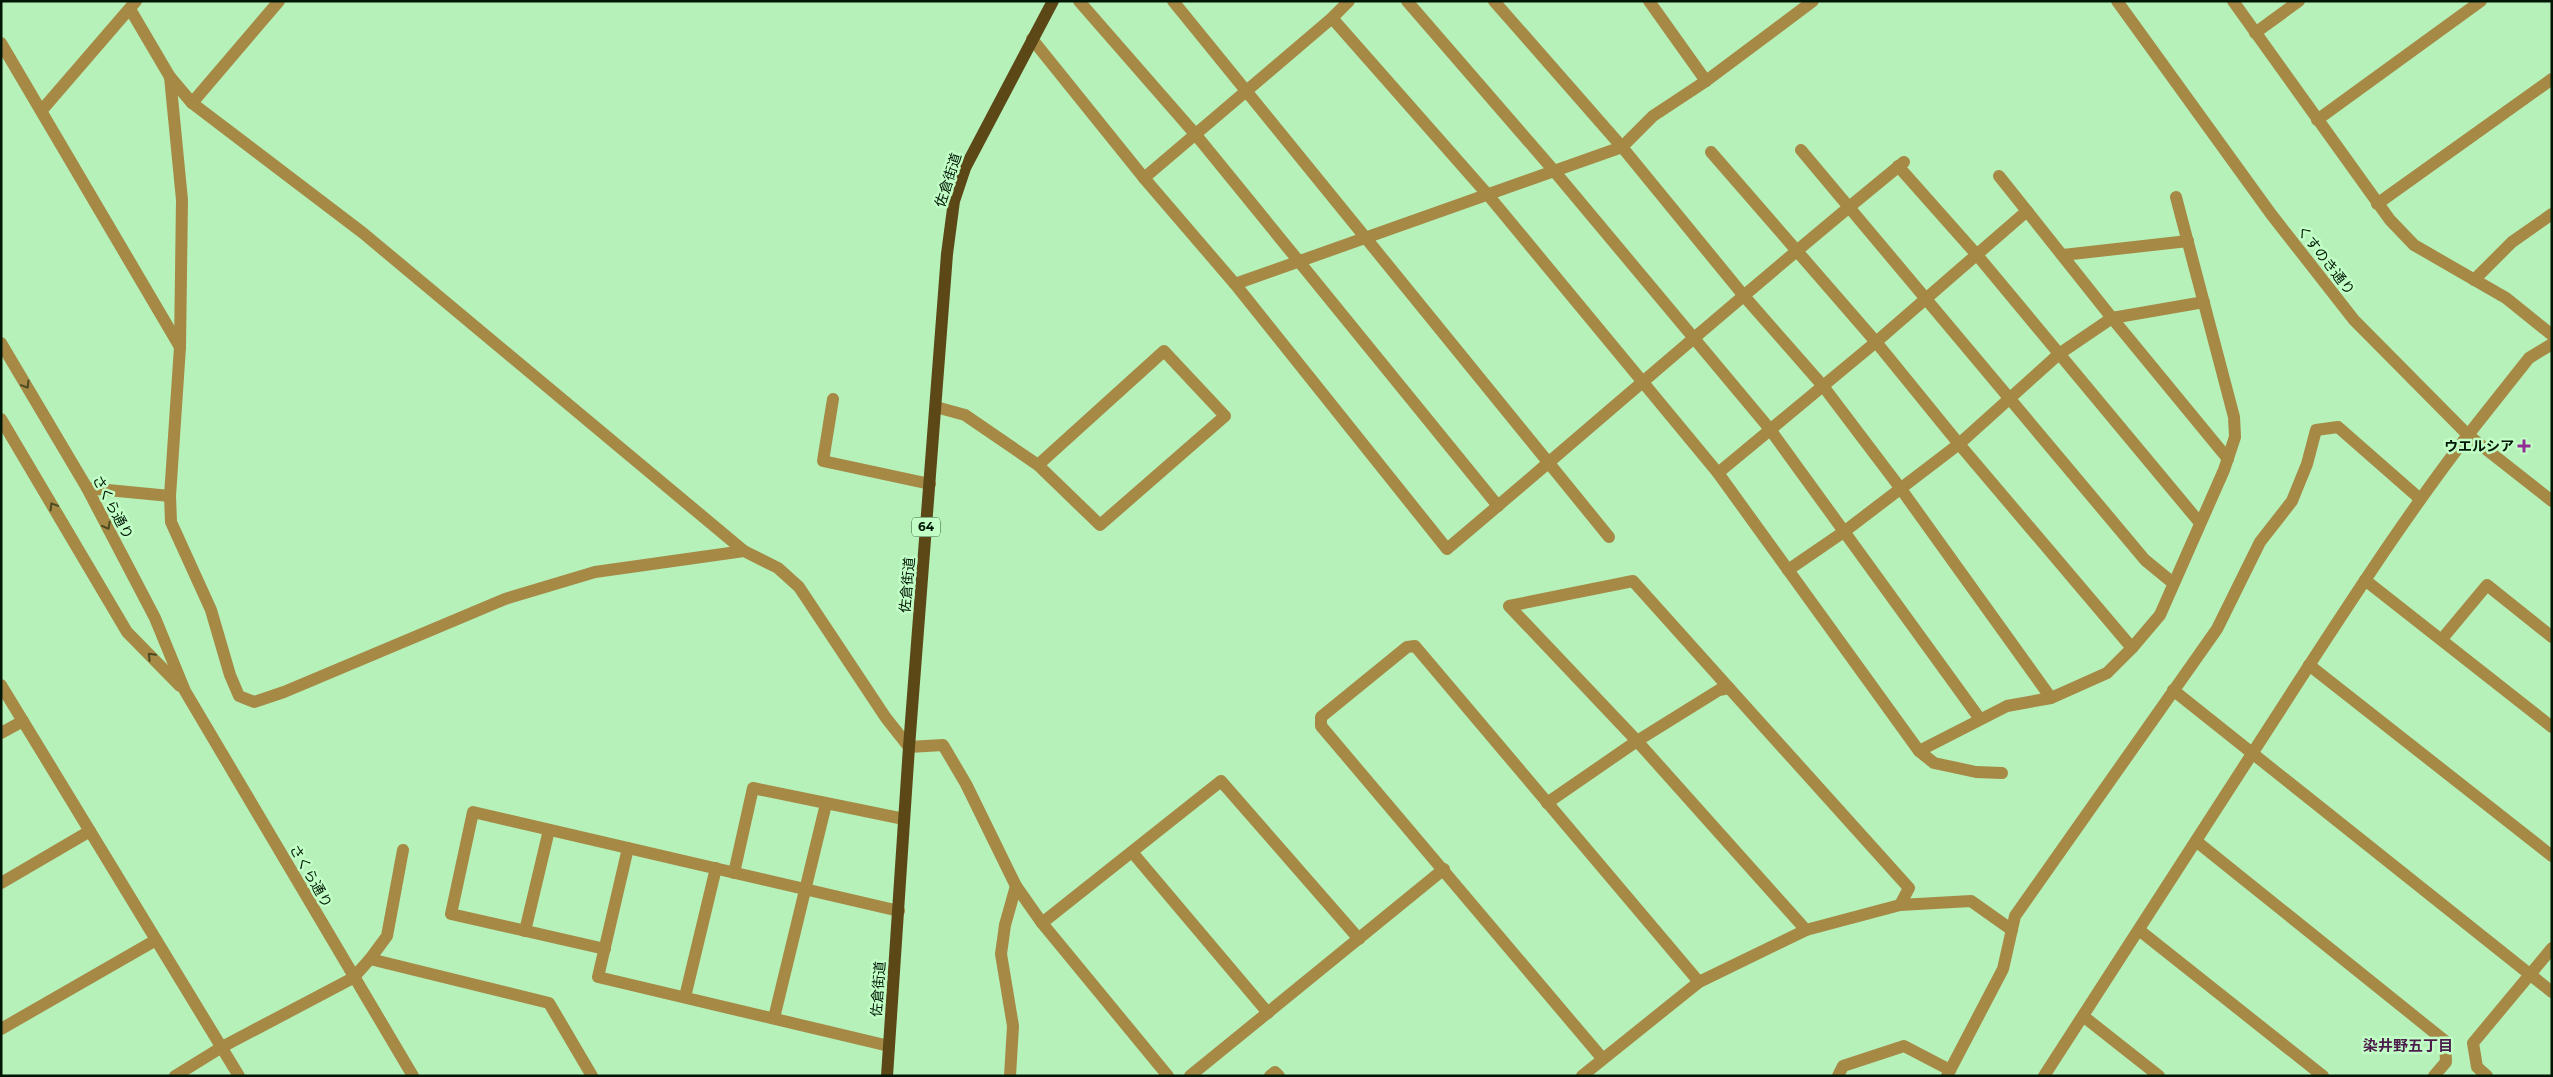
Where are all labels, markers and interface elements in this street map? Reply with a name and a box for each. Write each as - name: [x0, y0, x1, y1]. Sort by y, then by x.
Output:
- street label: 佐倉街道: [931, 151, 965, 209]
- street label: くすのき通り: [2293, 222, 2359, 298]
- one-way arrow: [20, 380, 30, 389]
- place label: ウエルシア: [2444, 437, 2514, 455]
- marker: ウエルシア: [2518, 440, 2530, 452]
- street label: さくら通り: [89, 472, 137, 542]
- one-way arrow: [49, 503, 59, 512]
- road number: 64: [912, 518, 940, 536]
- one-way arrow: [101, 521, 111, 530]
- street label: 佐倉街道: [896, 556, 918, 614]
- one-way arrow: [148, 653, 157, 662]
- street label: さくら通り: [286, 841, 336, 911]
- street label: 佐倉街道: [867, 960, 889, 1018]
- district label: 染井野五丁目: [2363, 1036, 2453, 1055]

